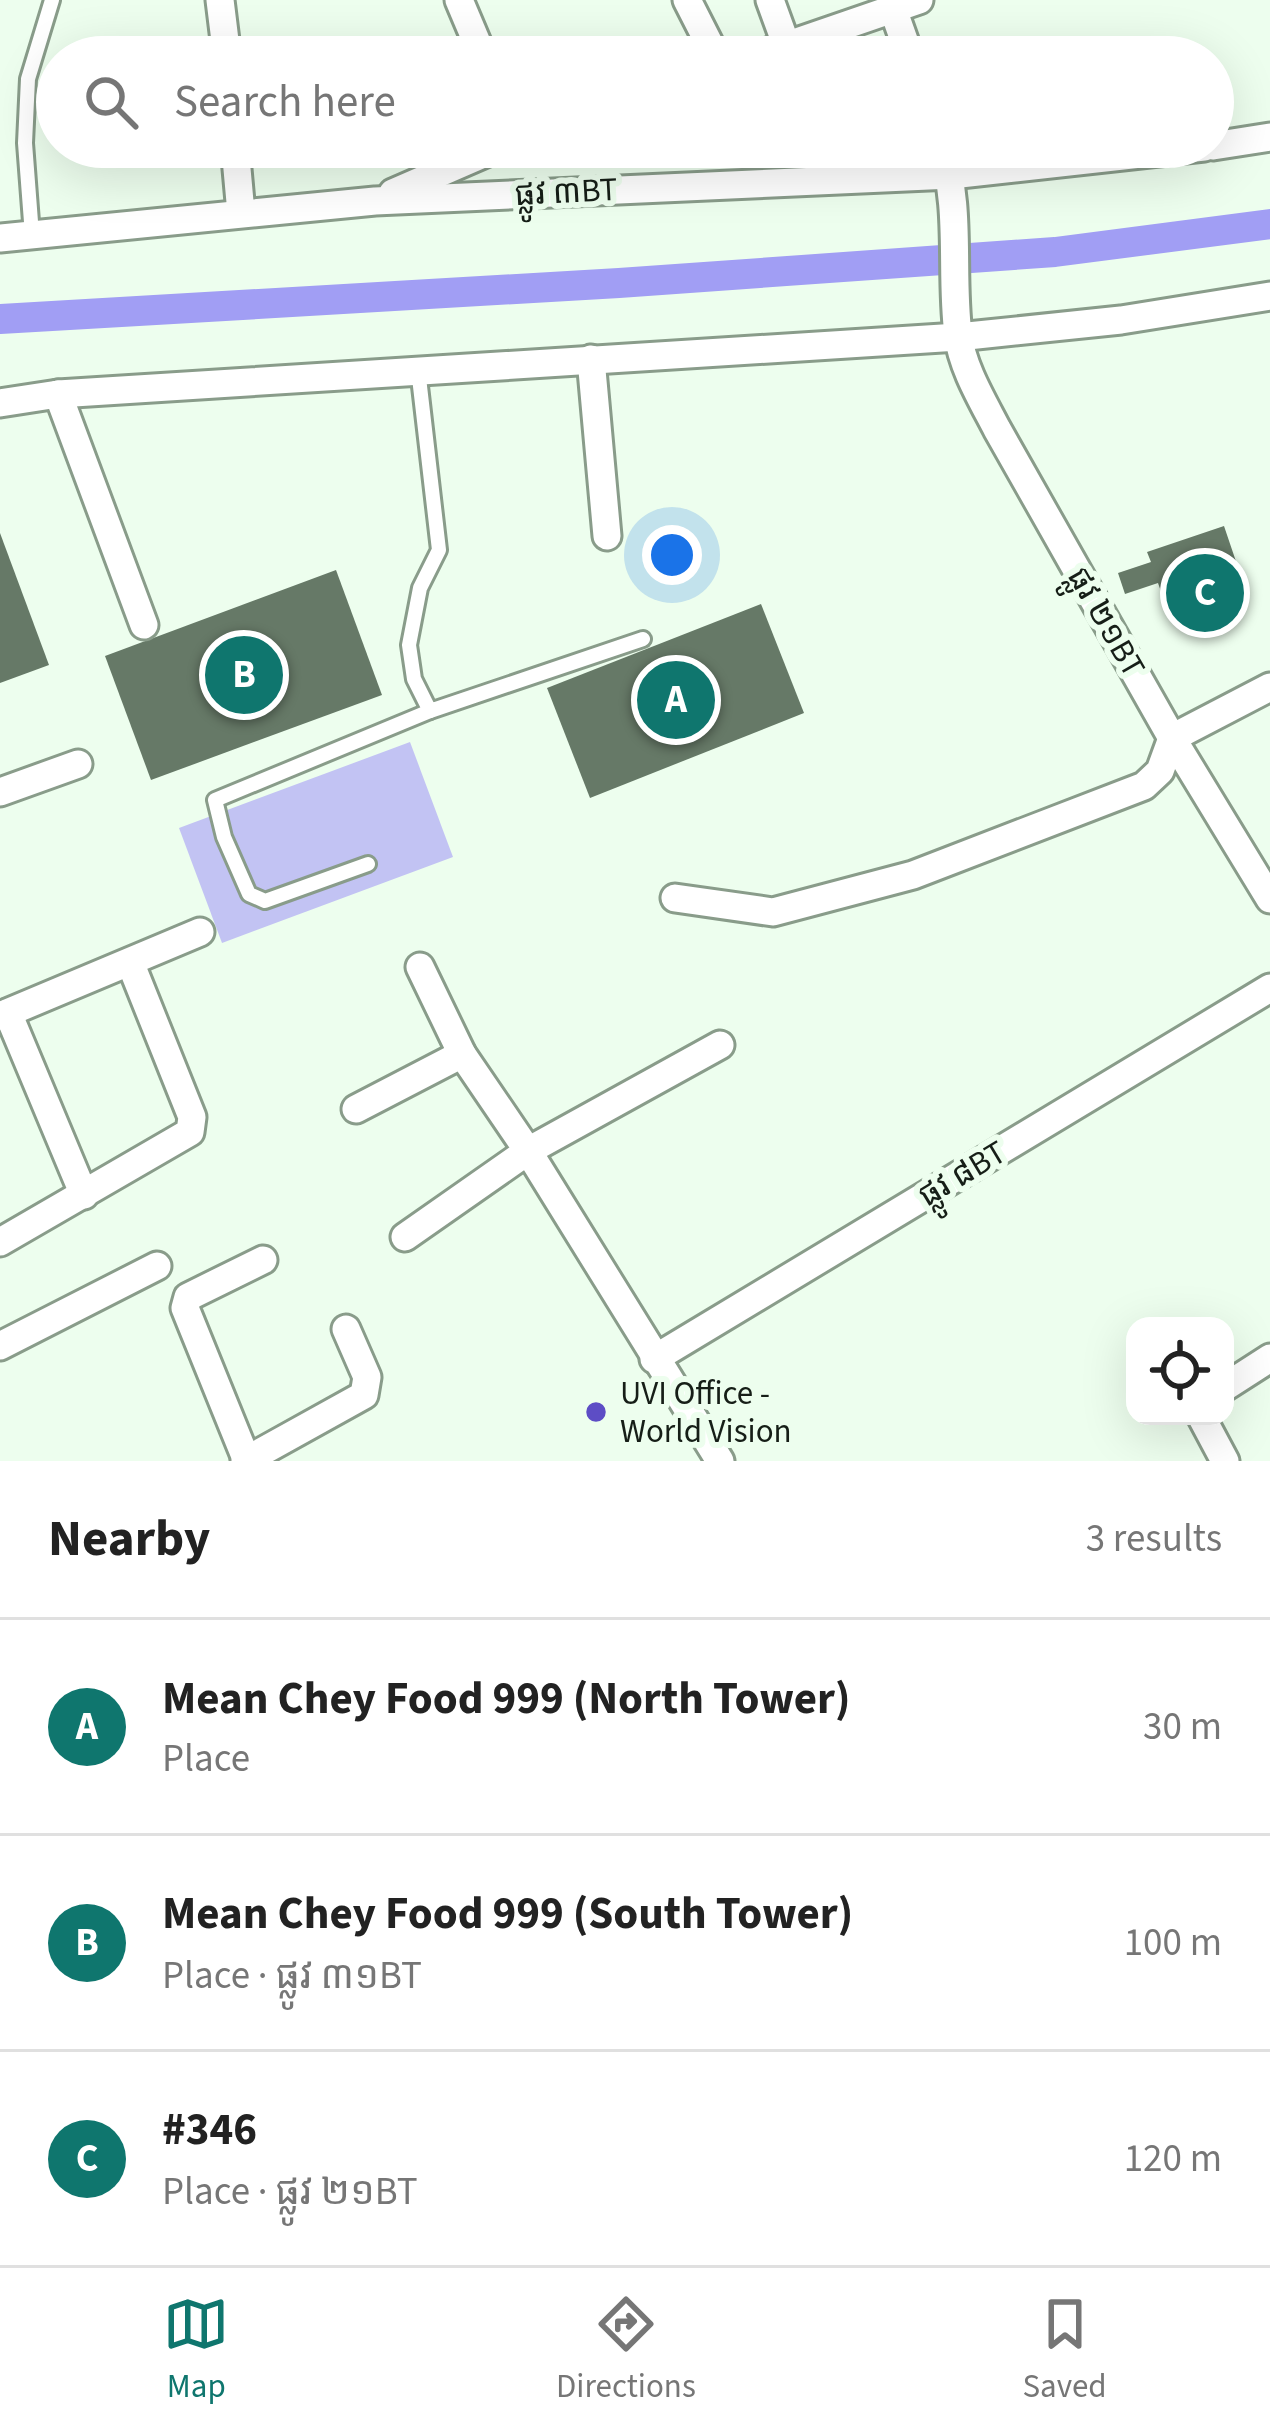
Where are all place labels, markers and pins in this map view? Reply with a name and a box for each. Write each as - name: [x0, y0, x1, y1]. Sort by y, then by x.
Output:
- pin: C: [1166, 548, 1244, 638]
- pin: B: [205, 630, 283, 720]
- pin: A: [637, 655, 715, 745]
- place label: UVI Office - World Vision: [620, 1370, 792, 1455]
- marker: UVI Office - World Vision: [583, 1399, 609, 1425]

